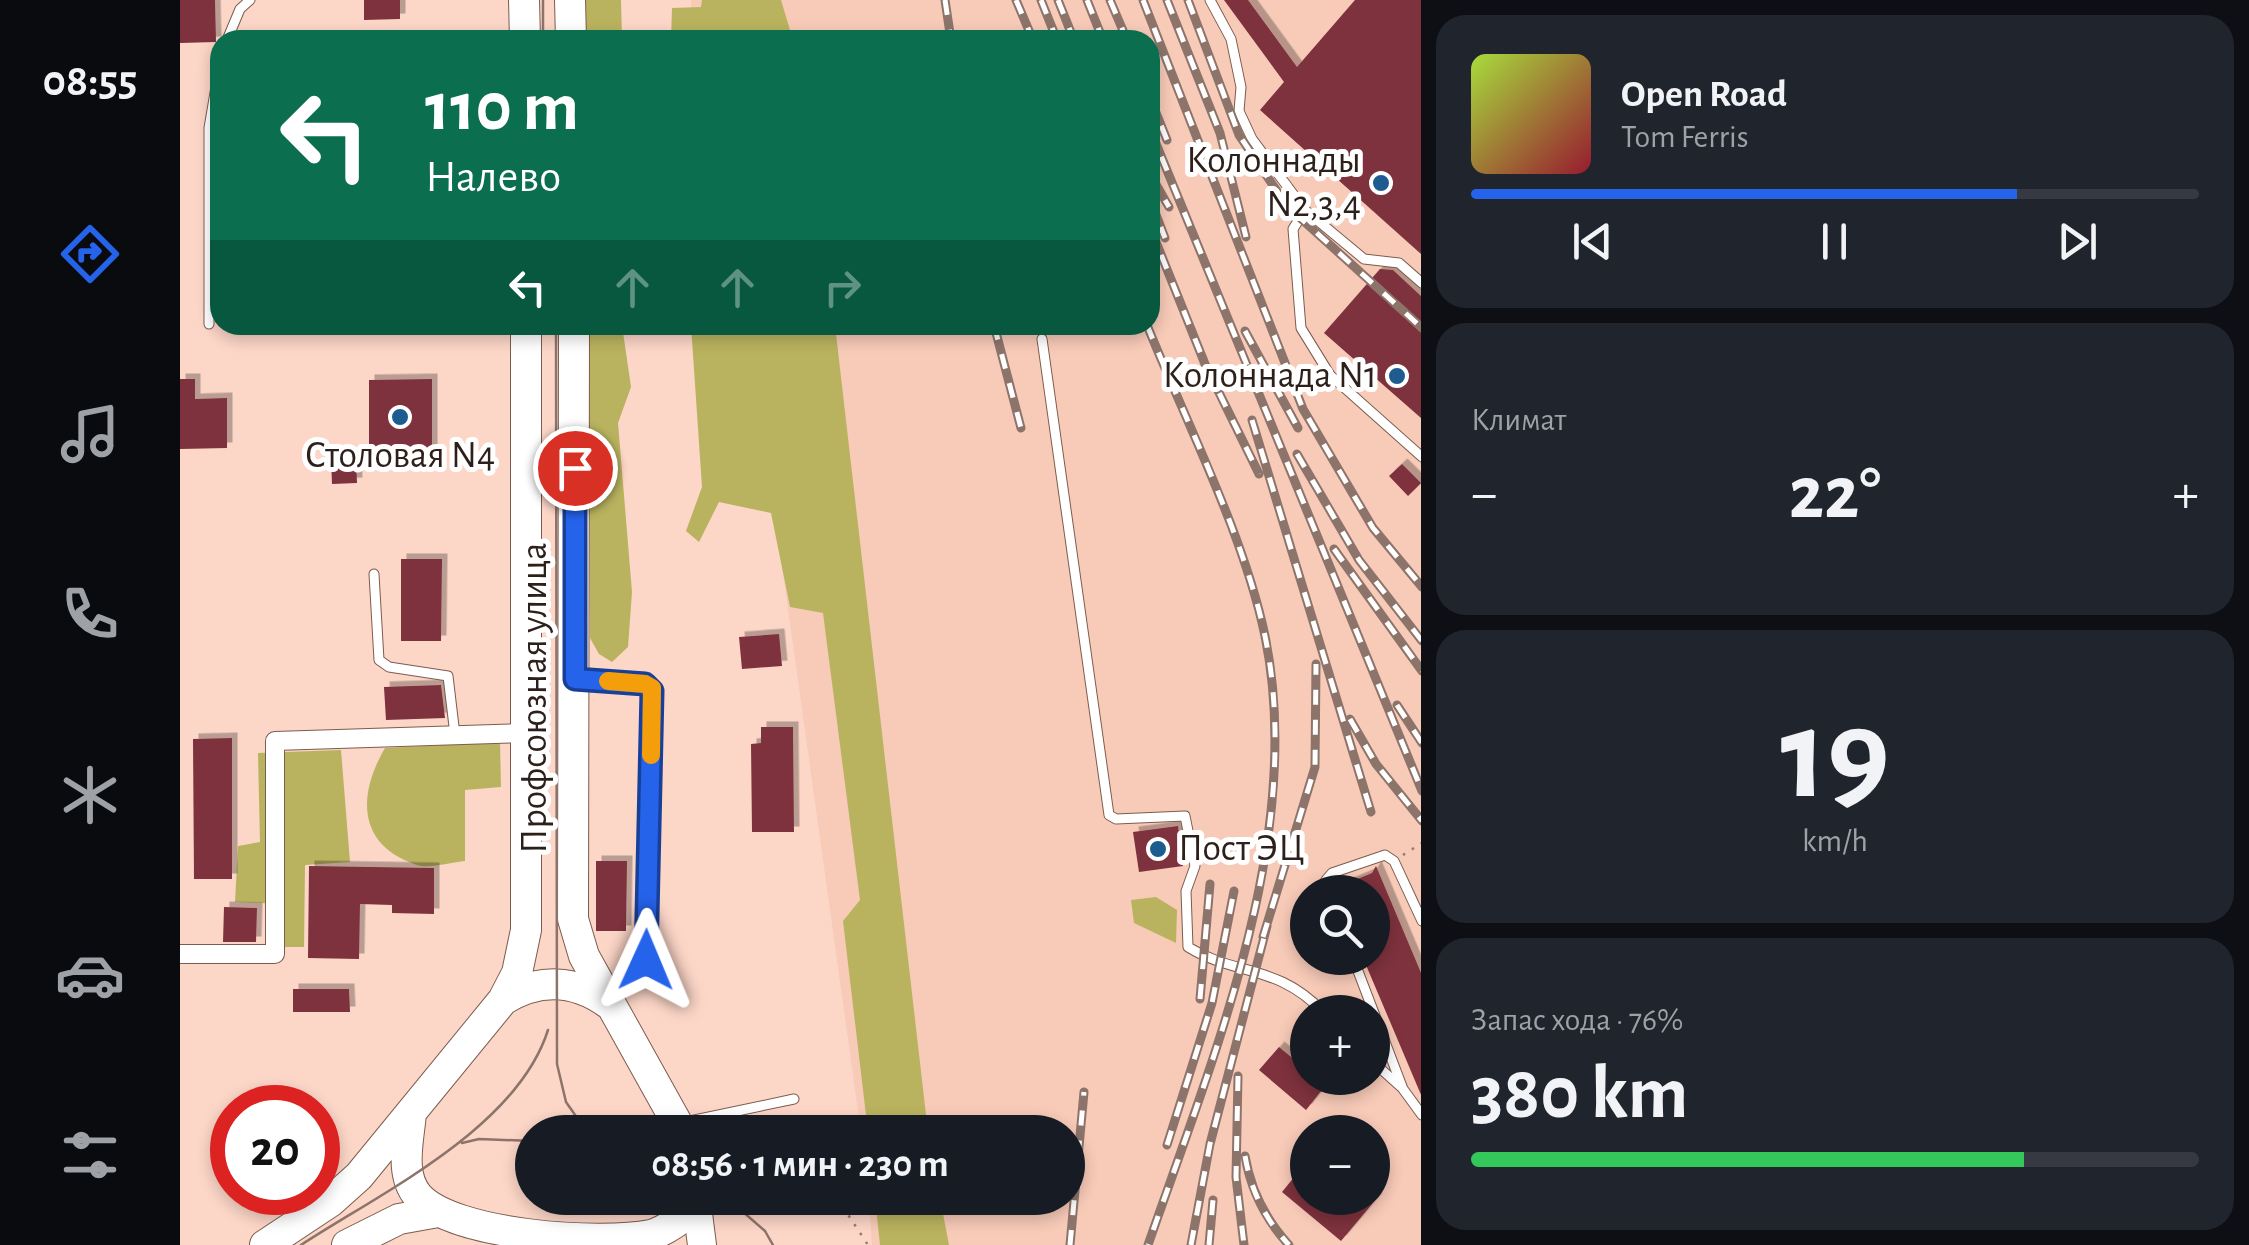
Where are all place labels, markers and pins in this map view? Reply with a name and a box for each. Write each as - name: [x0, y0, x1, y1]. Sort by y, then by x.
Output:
- place label: Колоннады N2,3,4: [1186, 142, 1361, 224]
- marker: Колоннады N2,3,4: [1370, 172, 1392, 194]
- place label: Колоннада N1: [1162, 357, 1377, 395]
- marker: Колоннада N1: [1386, 365, 1408, 387]
- marker: Столовая N4: [389, 406, 411, 428]
- pin: [533, 426, 618, 511]
- place label: Столовая N4: [305, 437, 495, 475]
- place label: Пост ЭЦ: [1178, 830, 1305, 868]
- marker: Пост ЭЦ: [1147, 838, 1169, 860]

